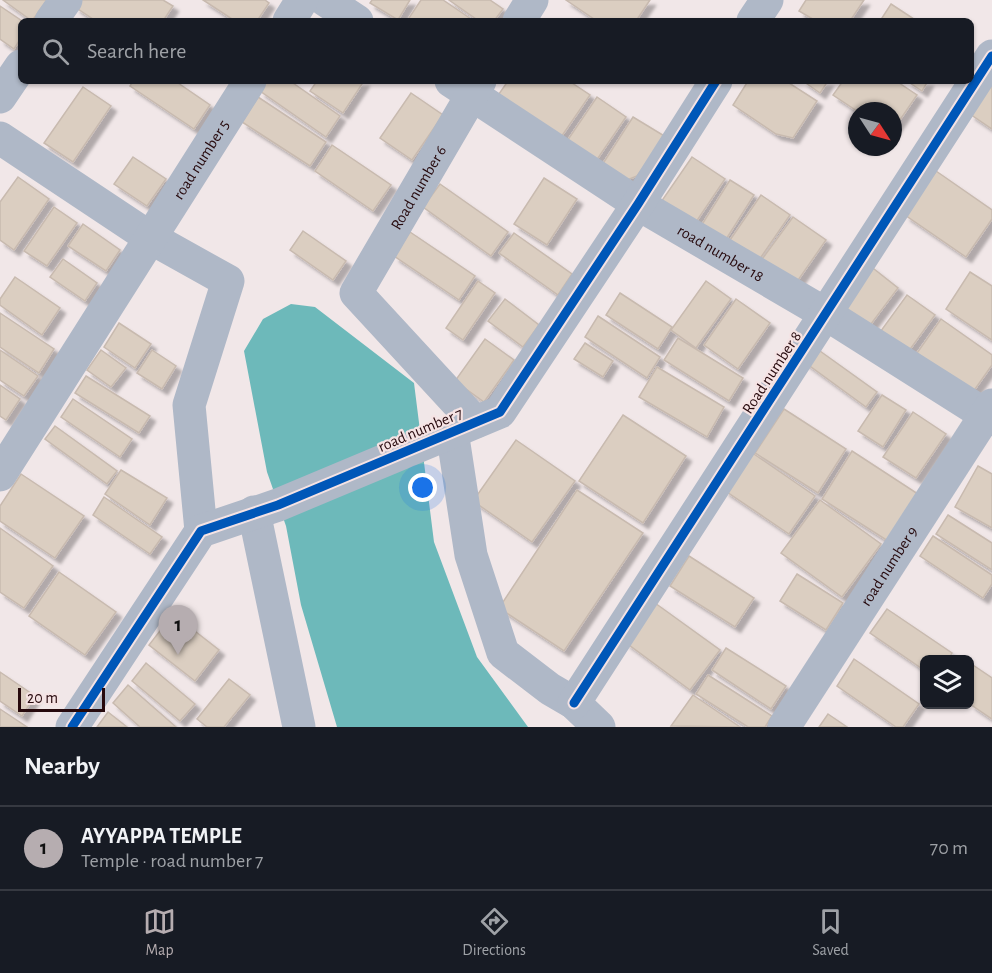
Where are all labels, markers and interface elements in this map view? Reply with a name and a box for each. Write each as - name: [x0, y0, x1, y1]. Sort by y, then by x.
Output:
- search box: [18, 18, 974, 84]
- icon: search: [39, 35, 72, 68]
- text: Search here: [87, 40, 186, 62]
- north arrow: [848, 102, 902, 156]
- street label: road number 5: [170, 117, 232, 202]
- street label: Road number 6: [388, 143, 449, 233]
- street label: road number 18: [675, 222, 766, 285]
- street label: Road number 8: [739, 329, 804, 417]
- street label: road number 7: [376, 405, 465, 455]
- your location: [408, 473, 437, 502]
- street label: road number 9: [858, 524, 921, 609]
- pin: 1: [158, 606, 198, 655]
- map controls: [920, 655, 974, 709]
- button: layers: [920, 655, 974, 709]
- scale bar: [18, 685, 105, 712]
- text: 20 m: [27, 690, 58, 706]
- text: Nearby: [24, 753, 100, 779]
- text: AYYAPPA TEMPLE: [81, 825, 242, 847]
- text: 1: [40, 838, 47, 858]
- text: 70 m: [930, 838, 968, 858]
- text: Temple · road number 7: [81, 851, 263, 871]
- tab: Map: [143, 905, 176, 960]
- tab: Directions: [462, 905, 526, 960]
- tab: Saved: [812, 905, 849, 960]

